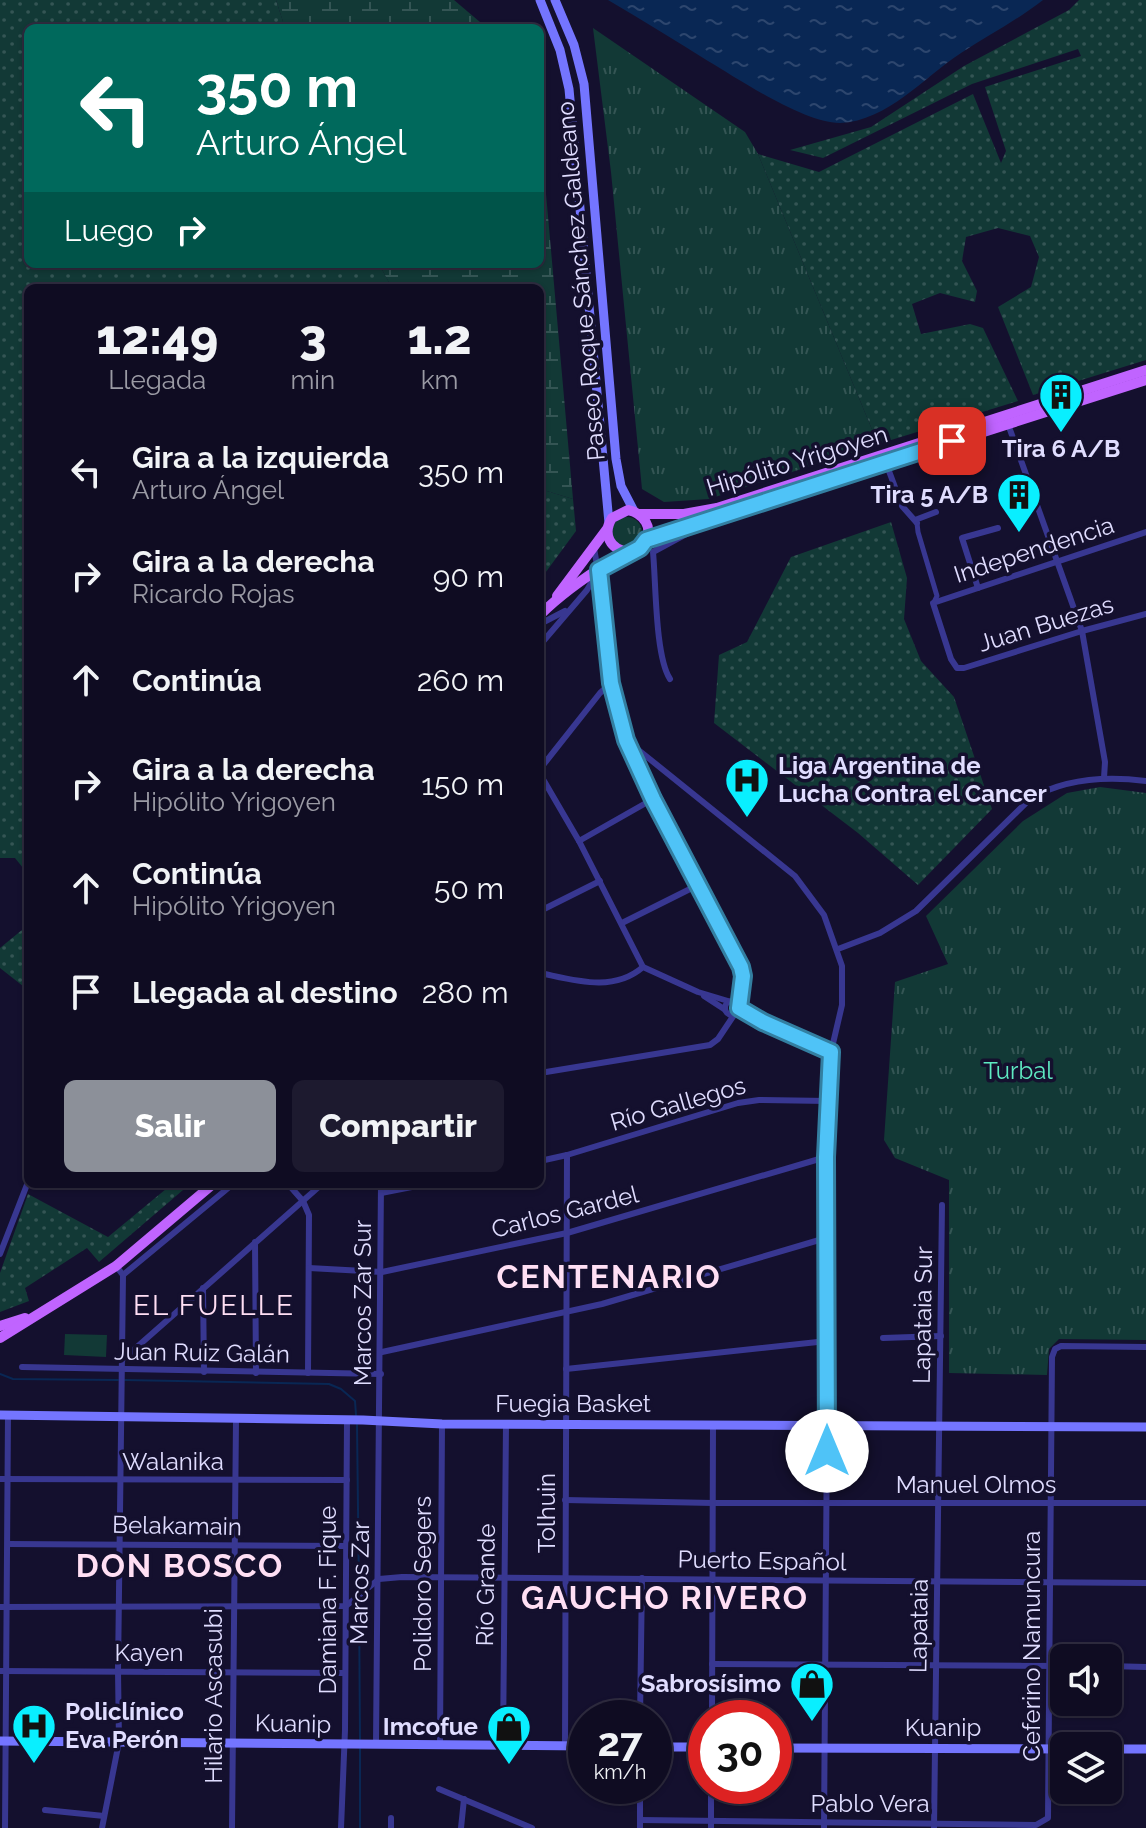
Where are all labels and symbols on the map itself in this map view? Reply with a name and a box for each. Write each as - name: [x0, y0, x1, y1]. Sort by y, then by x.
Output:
- street label: Paseo Roque Sánchez Galdeano: [550, 100, 611, 462]
- building icon: Tira 6 A/B: [1037, 371, 1085, 434]
- pin: [918, 407, 986, 475]
- street label: Hipólito Yrigoyen: [703, 419, 891, 502]
- place label: Tira 6 A/B: [1002, 434, 1120, 463]
- building icon: Tira 5 A/B: [995, 471, 1043, 534]
- place label: Tira 5 A/B: [871, 480, 988, 509]
- street label: Independencia: [950, 510, 1117, 589]
- street label: Juan Buezas: [975, 589, 1117, 658]
- place label: Liga Argentina de Lucha Contra el Cancer: [778, 751, 1047, 808]
- hospital icon: Liga Argentina de Lucha Contra el Cancer: [723, 756, 771, 819]
- park label: Turbal: [983, 1056, 1053, 1085]
- street label: Río Gallegos: [607, 1070, 749, 1137]
- street label: Carlos Gardel: [488, 1179, 642, 1244]
- street label: Marcos Zar Sur: [348, 1219, 377, 1386]
- street label: Lapataia Sur: [907, 1245, 938, 1384]
- district label: CENTENARIO: [496, 1258, 722, 1295]
- district label: EL FUELLE: [133, 1289, 295, 1322]
- street label: Juan Ruiz Galán: [114, 1336, 290, 1369]
- street label: Fuegia Basket: [495, 1389, 651, 1418]
- position arrow: [785, 1409, 869, 1493]
- street label: Walanika: [122, 1447, 224, 1476]
- street label: Manuel Olmos: [896, 1470, 1056, 1499]
- street label: Tolhuin: [532, 1473, 561, 1553]
- street label: Polidoro Segers: [408, 1496, 437, 1672]
- street label: Damiana F. Fique: [313, 1506, 342, 1694]
- street label: Belakamain: [112, 1510, 242, 1541]
- street label: Marcos Zar: [344, 1520, 375, 1645]
- street label: Río Grande: [470, 1523, 501, 1647]
- street label: Ceferino Namuncura: [1017, 1531, 1046, 1761]
- street label: Puerto Español: [677, 1545, 847, 1576]
- district label: DON BOSCO: [76, 1547, 284, 1584]
- district label: GAUCHO RIVERO: [521, 1579, 809, 1616]
- street label: Lapataia: [903, 1579, 934, 1673]
- street label: Hilario Ascasubi: [199, 1608, 228, 1784]
- street label: Kayen: [115, 1638, 183, 1667]
- shop icon: Sabrosísimo: [788, 1660, 836, 1723]
- place label: Sabrosísimo: [641, 1669, 781, 1698]
- place label: Policlínico Eva Perón: [65, 1697, 184, 1754]
- speed limit sign: 30: [688, 1700, 792, 1804]
- hospital icon: Policlínico Eva Perón: [10, 1702, 58, 1765]
- shop icon: Imcofue: [485, 1703, 533, 1766]
- street label: Kuanip: [255, 1708, 331, 1739]
- place label: Imcofue: [383, 1712, 478, 1741]
- street label: Kuanip: [905, 1713, 981, 1742]
- street label: Pablo Vera: [810, 1789, 930, 1818]

